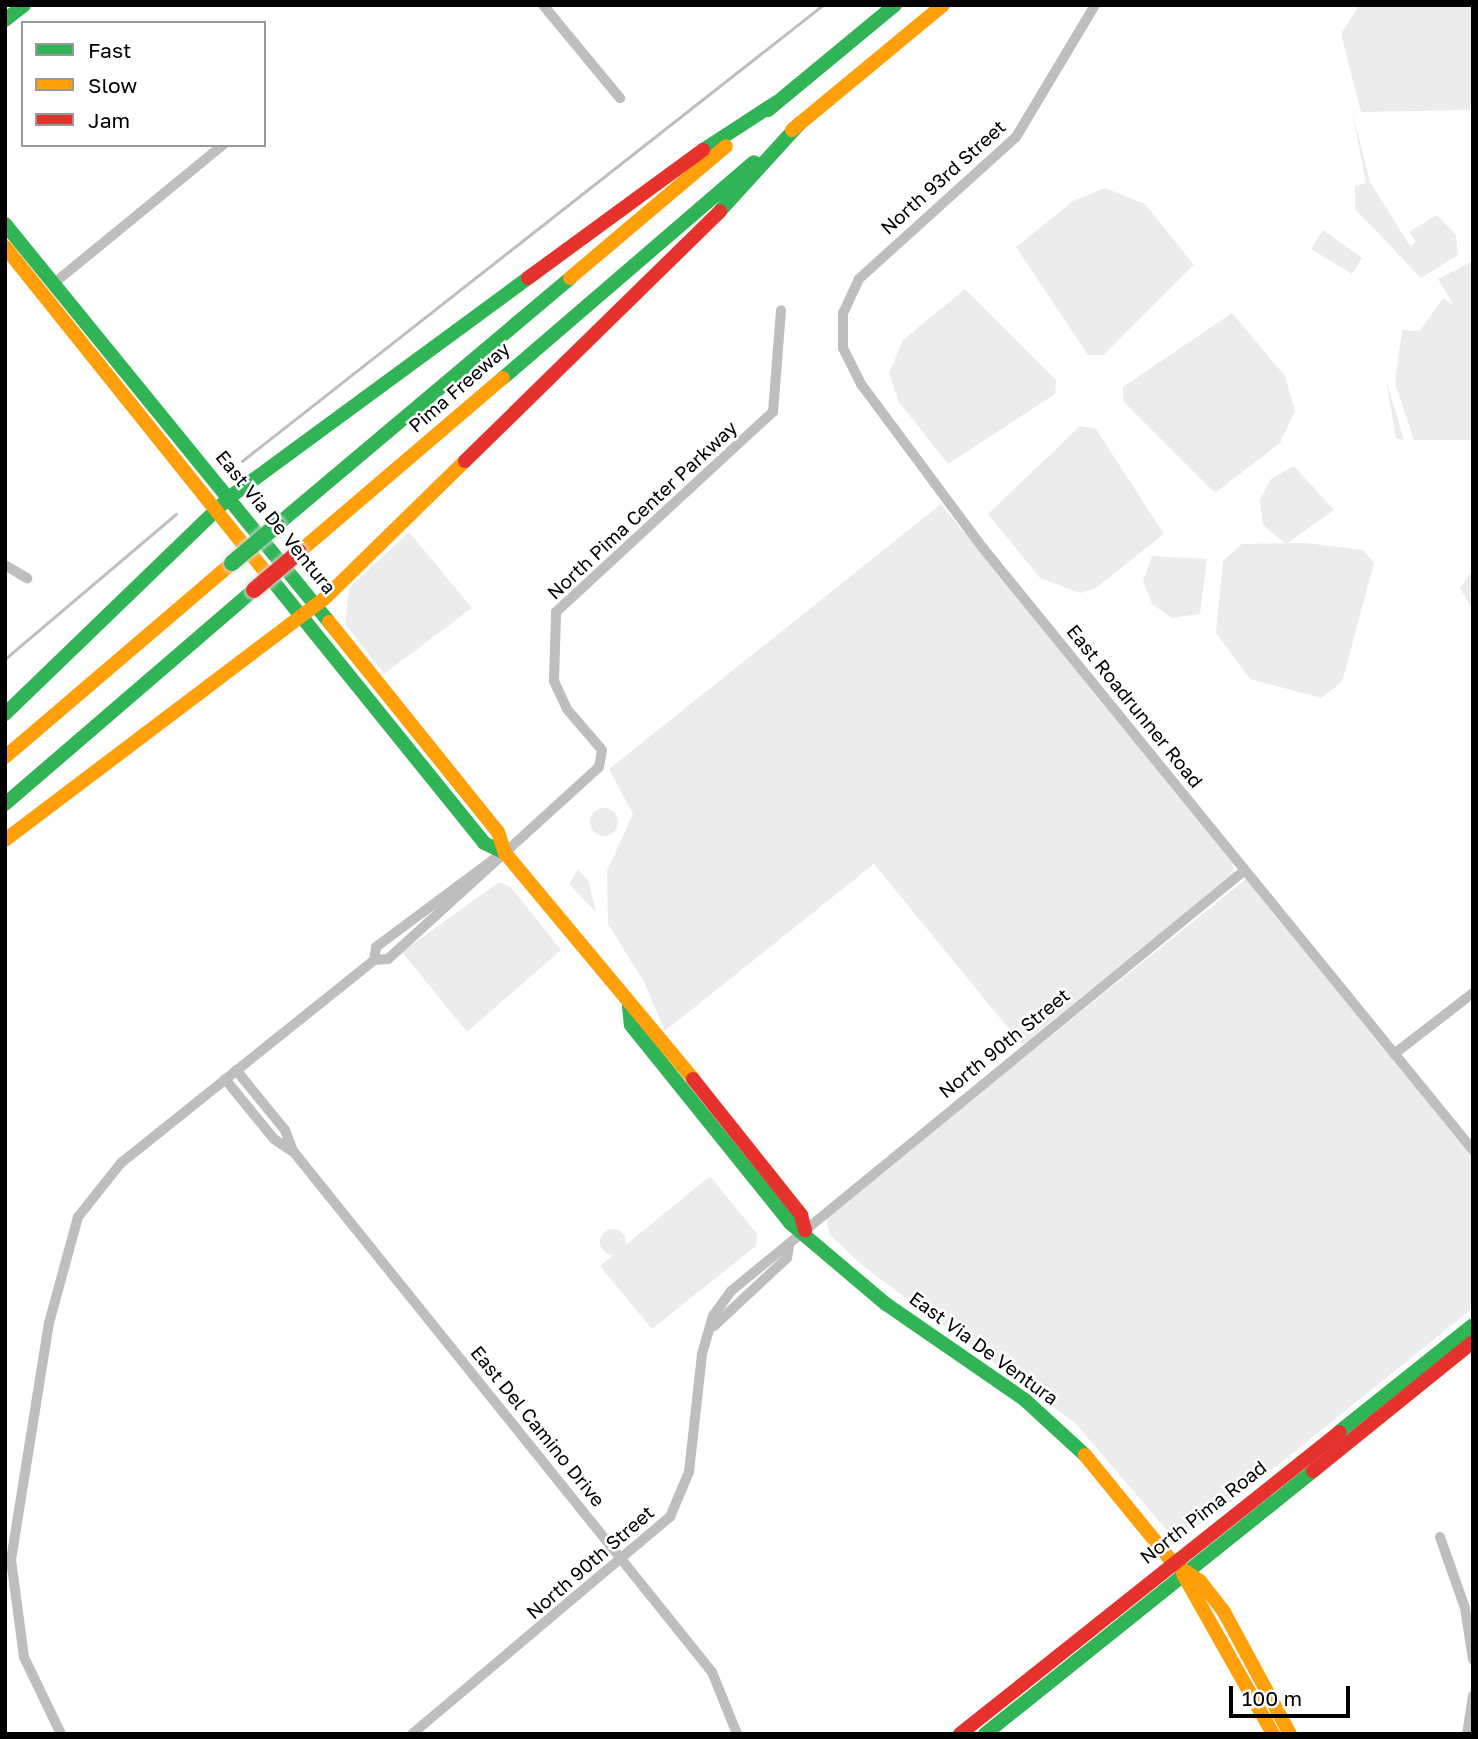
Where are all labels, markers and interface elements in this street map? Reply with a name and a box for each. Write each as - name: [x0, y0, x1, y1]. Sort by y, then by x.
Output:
- legend: [21, 21, 266, 147]
- text: Fast: [88, 37, 131, 63]
- text: Slow: [88, 72, 137, 98]
- text: Jam: [88, 107, 130, 133]
- street label: North 93rd Street: [876, 115, 1010, 239]
- street label: Pima Freeway: [404, 337, 514, 437]
- street label: North Pima Center Parkway: [542, 416, 742, 604]
- street label: East Via De Ventura: [211, 446, 341, 598]
- street label: East Roadrunner Road: [1062, 620, 1208, 792]
- street label: North 90th Street: [934, 983, 1074, 1103]
- street label: East Via De Ventura: [905, 1286, 1063, 1410]
- street label: East Del Camino Drive: [466, 1341, 610, 1511]
- street label: North Pima Road: [1135, 1456, 1271, 1568]
- street label: North 90th Street: [522, 1501, 658, 1623]
- scale bar: [1233, 1672, 1354, 1716]
- text: 100 m: [1242, 1685, 1302, 1711]

